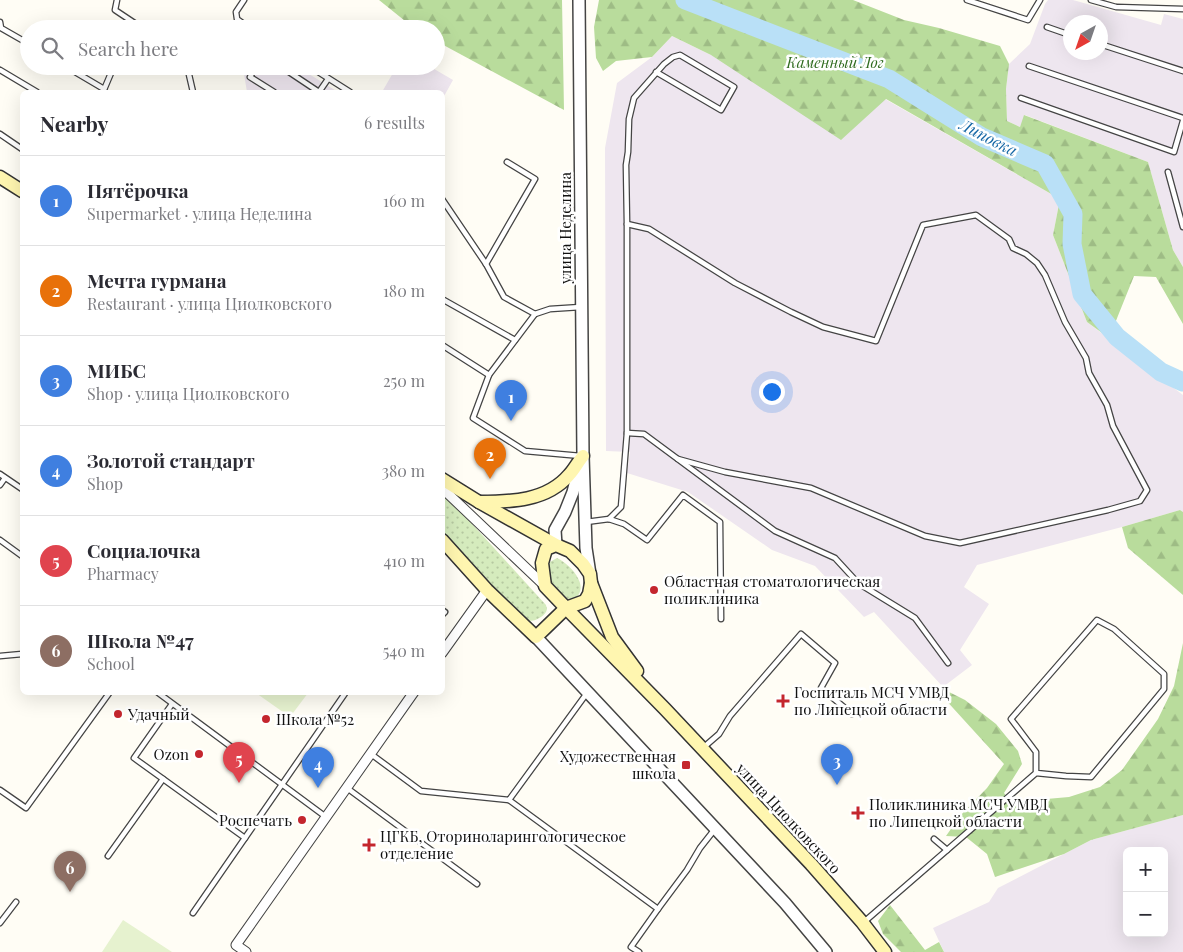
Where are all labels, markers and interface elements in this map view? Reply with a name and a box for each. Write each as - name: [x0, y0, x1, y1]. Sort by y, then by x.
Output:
- north arrow: [1063, 15, 1108, 60]
- search box: [20, 20, 445, 75]
- icon: search: [38, 34, 66, 62]
- text: Search here: [78, 35, 178, 61]
- park label: Каменный Лог: [786, 52, 884, 72]
- text: Nearby: [40, 109, 109, 137]
- text: 6 results: [364, 112, 425, 133]
- water label: Липовка: [955, 113, 1021, 160]
- street label: улица Неделина: [555, 172, 575, 285]
- text: Пятёрочка: [87, 177, 189, 203]
- text: 1: [53, 190, 59, 211]
- text: 160 m: [383, 190, 425, 211]
- text: Supermarket · улица Неделина: [87, 203, 312, 224]
- text: Мечта гурмана: [87, 267, 227, 293]
- text: 2: [52, 280, 60, 301]
- text: 180 m: [383, 280, 425, 301]
- text: Restaurant · улица Циолковского: [87, 293, 332, 314]
- text: МИБС: [87, 357, 146, 383]
- text: 3: [52, 370, 60, 391]
- text: 250 m: [383, 370, 425, 391]
- your location: [759, 379, 785, 405]
- pin: 1: [495, 380, 527, 421]
- text: Shop · улица Циолковского: [87, 383, 290, 404]
- pin: 2: [474, 438, 506, 479]
- text: Золотой стандарт: [87, 447, 255, 473]
- text: 4: [52, 460, 60, 481]
- text: 380 m: [382, 460, 425, 481]
- text: Shop: [87, 473, 123, 494]
- text: Социалочка: [87, 537, 200, 563]
- text: 5: [52, 550, 60, 571]
- text: 410 m: [383, 550, 425, 571]
- text: Pharmacy: [87, 563, 159, 584]
- place label: Областная стоматологическая поликлиника: [664, 571, 880, 608]
- marker: Областная стоматологическая поликлиника: [648, 584, 660, 596]
- text: Школа №47: [87, 627, 194, 653]
- text: 6: [52, 640, 60, 661]
- text: 540 m: [383, 640, 425, 661]
- text: School: [87, 653, 135, 674]
- place label: Госпиталь МСЧ УМВД по Липецкой области: [794, 682, 950, 719]
- marker: Госпиталь МСЧ УМВД по Липецкой области: [776, 694, 790, 708]
- place label: Удачный: [127, 704, 190, 724]
- marker: Удачный: [112, 708, 124, 720]
- place label: Школа №52: [276, 709, 354, 729]
- marker: Школа №52: [260, 713, 272, 725]
- pin: 5: [223, 742, 255, 783]
- place label: Ozon: [154, 744, 189, 764]
- pin: 3: [821, 744, 853, 785]
- place label: Художественная школа: [560, 746, 677, 783]
- pin: 4: [302, 747, 334, 788]
- marker: Ozon: [193, 748, 205, 760]
- street label: улица Циолковского: [732, 758, 846, 878]
- marker: Художественная школа: [680, 759, 692, 771]
- place label: Поликлиника МСЧ УМВД по Липецкой области: [869, 794, 1049, 831]
- marker: Поликлиника МСЧ УМВД по Липецкой области: [851, 806, 865, 820]
- place label: Роспечать: [219, 810, 292, 830]
- marker: Роспечать: [296, 814, 308, 826]
- place label: ЦГКБ, Оториноларингологическое отделение: [380, 826, 626, 863]
- marker: ЦГКБ, Оториноларингологическое отделение: [362, 838, 376, 852]
- map controls: [1123, 847, 1168, 937]
- button: +: [1123, 847, 1168, 892]
- pin: 6: [54, 851, 86, 892]
- button: −: [1123, 892, 1168, 937]

